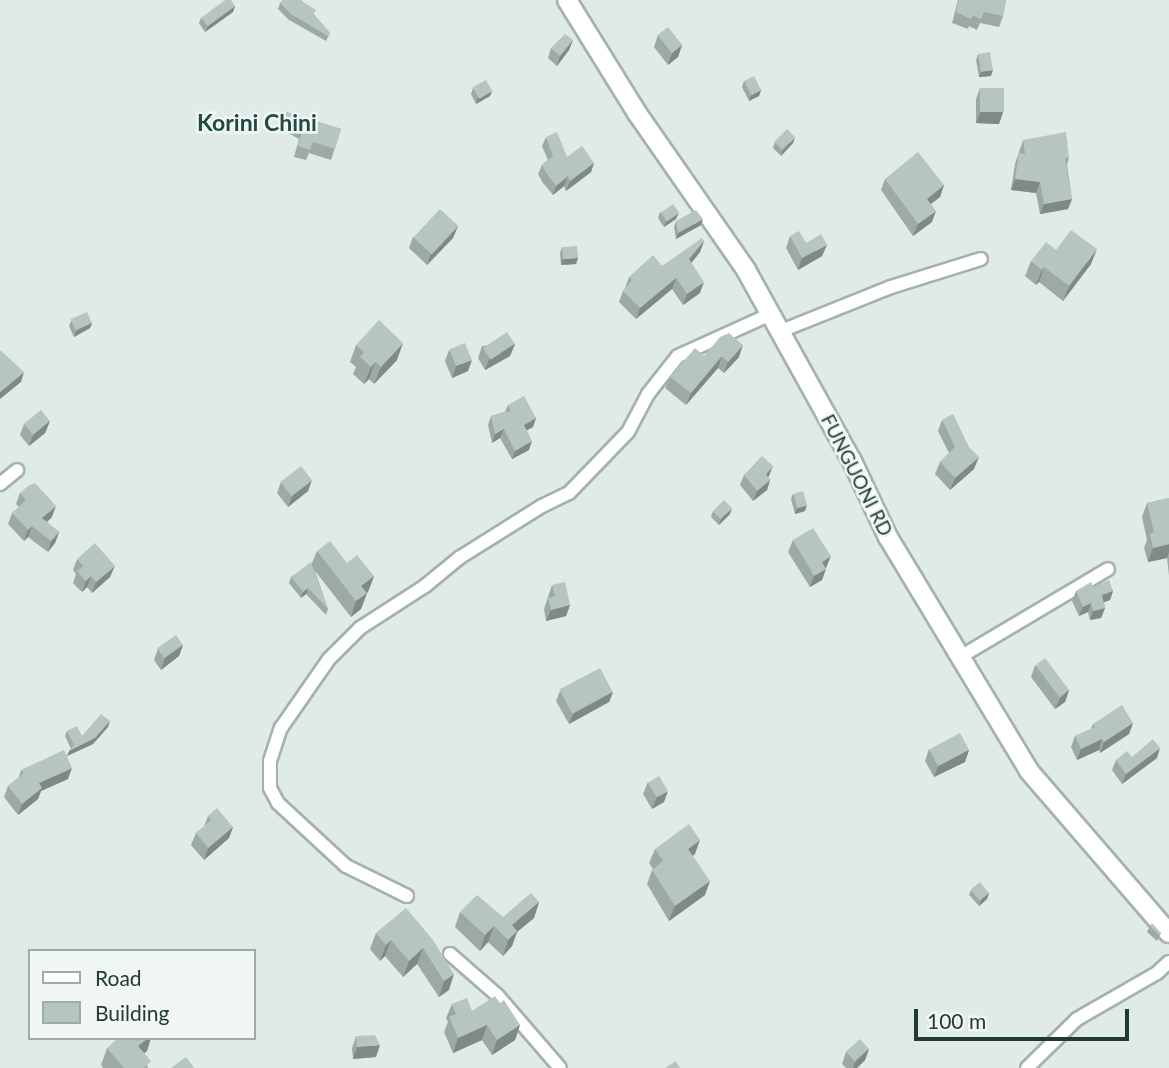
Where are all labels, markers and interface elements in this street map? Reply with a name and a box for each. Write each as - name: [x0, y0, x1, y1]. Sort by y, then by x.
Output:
- district label: Korini Chini: [197, 108, 317, 136]
- street label: FUNGUONI RD: [817, 410, 897, 540]
- legend: [28, 949, 256, 1040]
- text: Road: [95, 965, 142, 990]
- scale bar: [917, 995, 1132, 1038]
- text: Building: [95, 1000, 170, 1025]
- text: 100 m: [927, 1008, 986, 1033]

